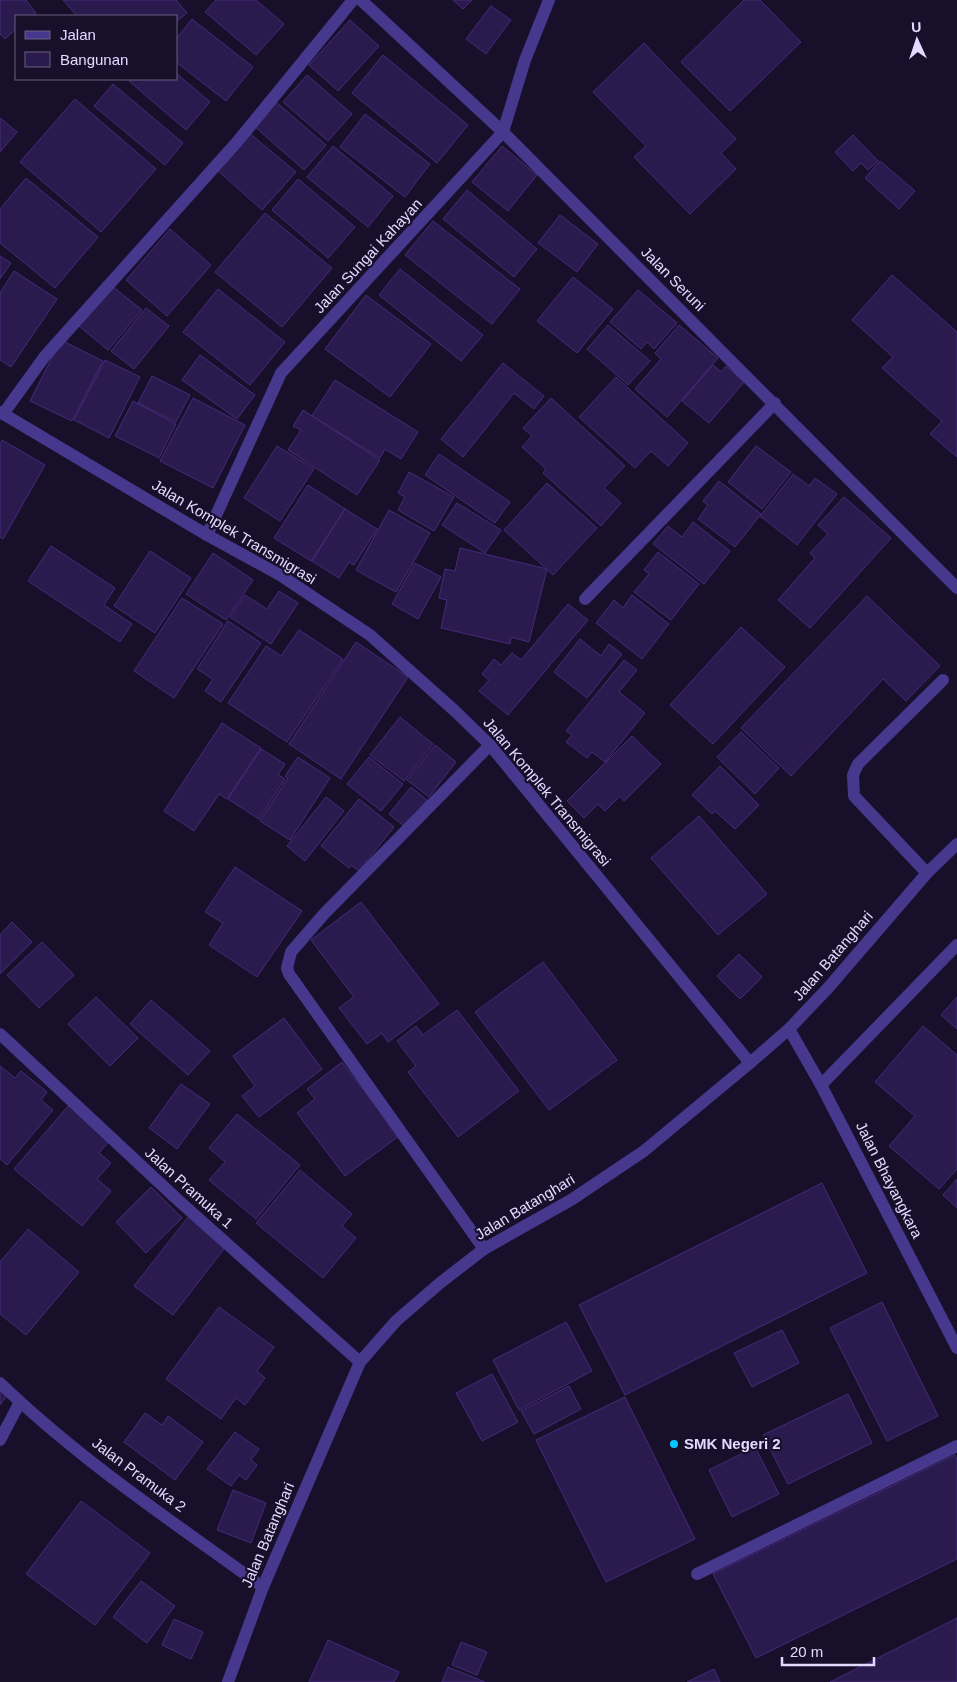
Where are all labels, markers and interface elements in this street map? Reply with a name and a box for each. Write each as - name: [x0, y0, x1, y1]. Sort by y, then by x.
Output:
- legend: [15, 15, 178, 80]
- north arrow: [892, 15, 942, 65]
- text: U: [911, 19, 922, 35]
- text: Jalan: [60, 26, 96, 43]
- text: Bangunan: [60, 51, 128, 68]
- street label: Jalan Sungai Kahayan: [310, 195, 425, 316]
- street label: Jalan Seruni: [638, 243, 709, 314]
- street label: Jalan Komplek Transmigrasi: [149, 476, 319, 587]
- street label: Jalan Komplek Transmigrasi: [480, 714, 614, 869]
- street label: Jalan Batanghari: [789, 908, 876, 1004]
- street label: Jalan Bhayangkara: [853, 1119, 926, 1241]
- street label: Jalan Pramuka 1: [142, 1144, 237, 1232]
- street label: Jalan Batanghari: [472, 1170, 577, 1243]
- street label: Jalan Pramuka 2: [89, 1434, 189, 1515]
- place label: SMK Negeri 2: [684, 1435, 781, 1452]
- marker: SMK Negeri 2: [668, 1438, 680, 1450]
- street label: Jalan Batanghari: [238, 1480, 297, 1590]
- scale bar: [782, 1634, 874, 1666]
- text: 20 m: [790, 1643, 823, 1660]

